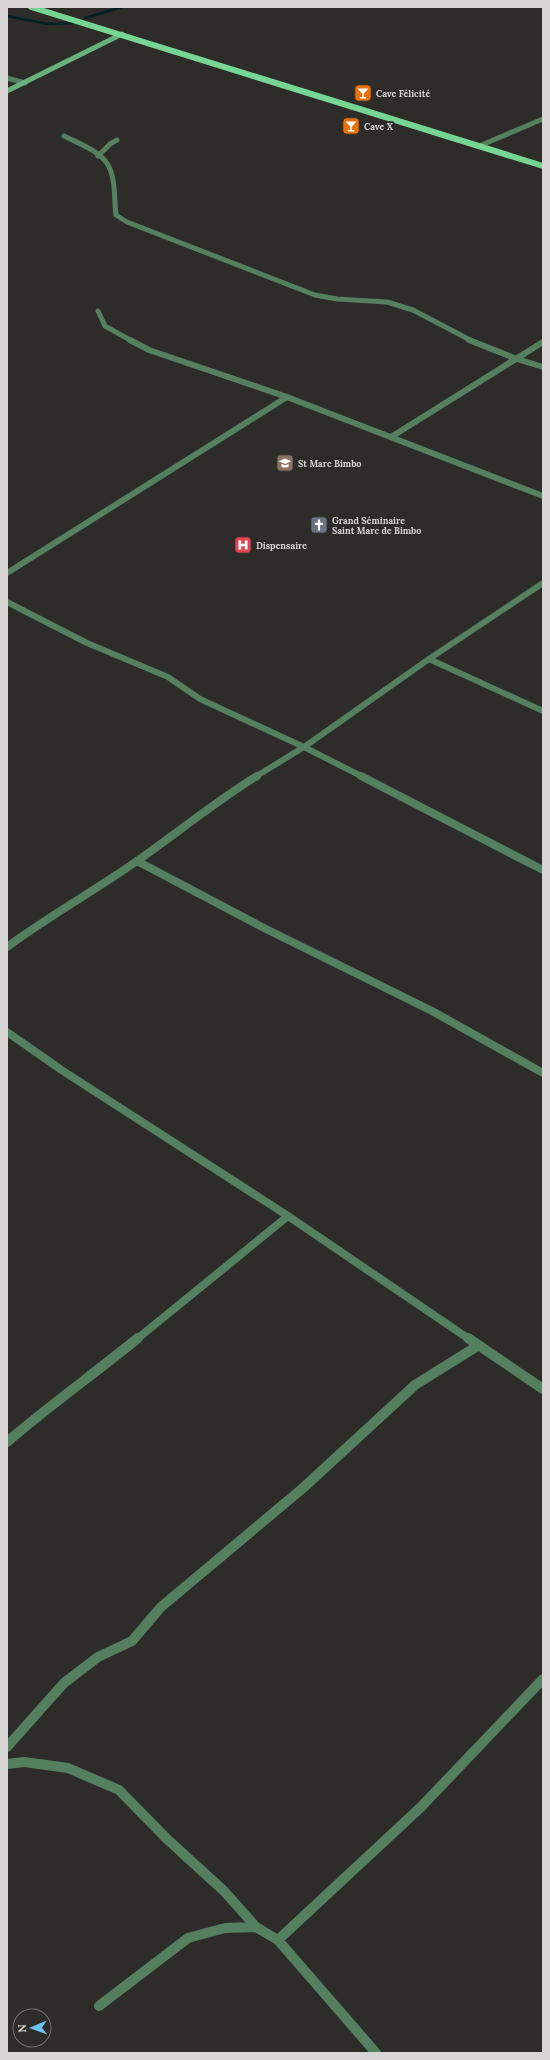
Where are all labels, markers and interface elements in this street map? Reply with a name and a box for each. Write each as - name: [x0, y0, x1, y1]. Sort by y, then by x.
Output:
- bar icon: Cave Félicité: [353, 83, 373, 103]
- place label: Cave Félicité: [376, 88, 430, 99]
- bar icon: Cave X: [341, 116, 361, 136]
- place label: Cave X: [364, 121, 394, 132]
- school or university icon: St Marc Bimbo: [275, 453, 295, 473]
- place label: St Marc Bimbo: [298, 458, 361, 469]
- church icon: Grand Séminaire Saint Marc de Bimbo: [309, 515, 329, 535]
- place label: Grand Séminaire Saint Marc de Bimbo: [332, 515, 421, 536]
- hospital icon: Dispensaire: [233, 535, 253, 555]
- place label: Dispensaire: [256, 540, 307, 551]
- north arrow: [12, 2008, 52, 2048]
- text: N: [15, 2023, 29, 2033]

